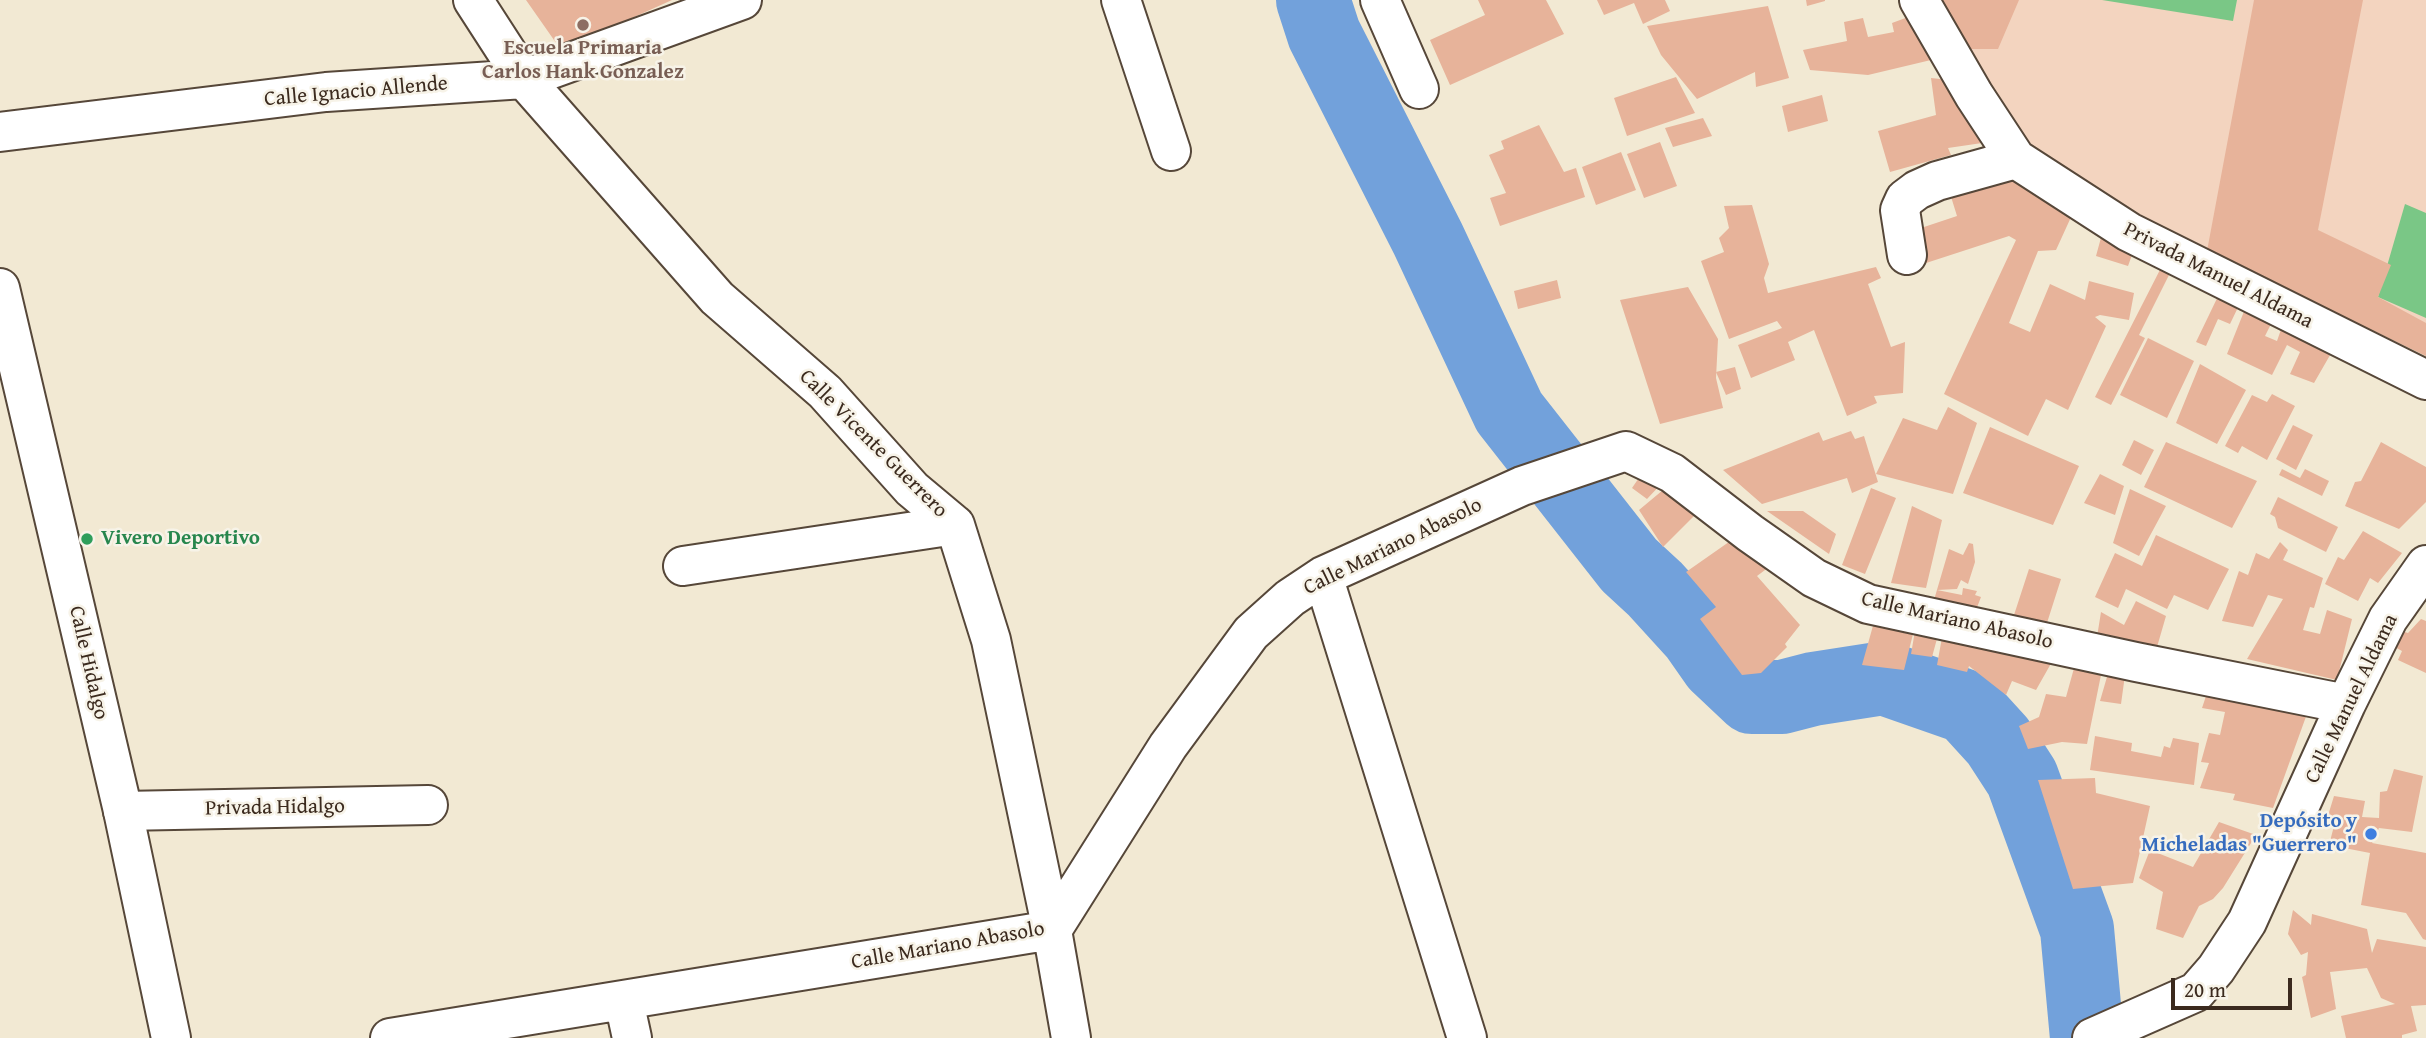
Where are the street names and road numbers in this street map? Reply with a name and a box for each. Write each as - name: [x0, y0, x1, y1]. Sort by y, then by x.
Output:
- street label: Calle Ignacio Allende: [263, 71, 449, 113]
- street label: Privada Manuel Aldama: [2119, 217, 2317, 335]
- street label: Calle Vicente Guerrero: [794, 365, 952, 523]
- street label: Calle Mariano Abasolo: [1300, 493, 1486, 601]
- street label: Calle Mariano Abasolo: [1859, 587, 2055, 655]
- street label: Calle Hidalgo: [63, 604, 113, 722]
- street label: Calle Manuel Aldama: [2300, 610, 2404, 788]
- street label: Privada Hidalgo: [205, 794, 345, 822]
- street label: Calle Mariano Abasolo: [850, 917, 1046, 975]

